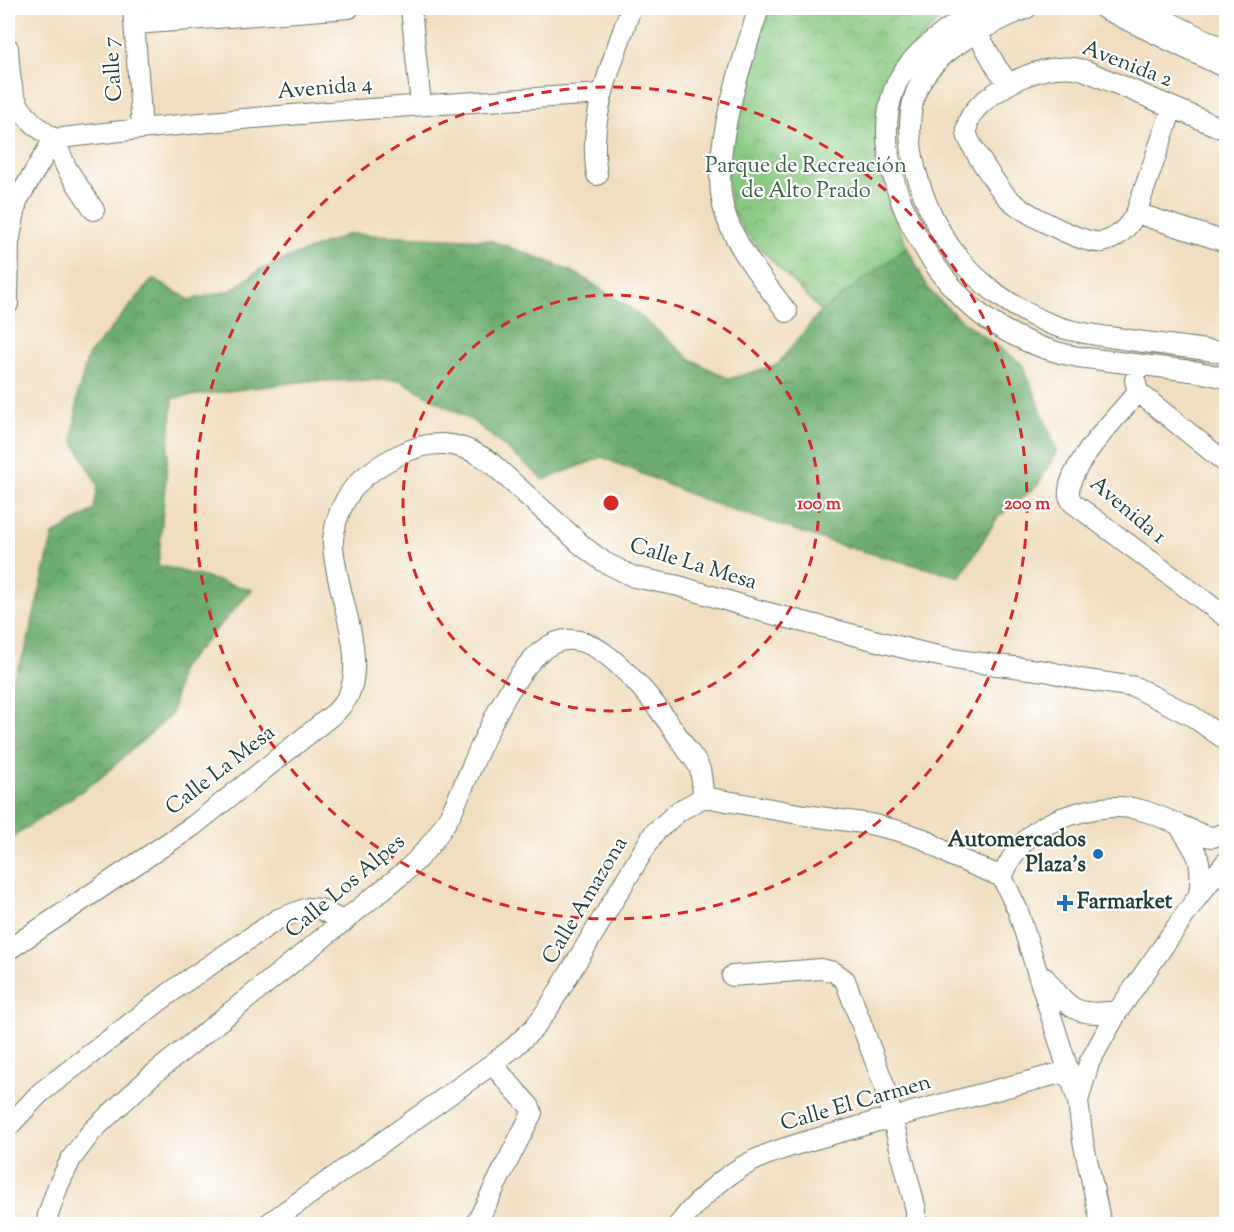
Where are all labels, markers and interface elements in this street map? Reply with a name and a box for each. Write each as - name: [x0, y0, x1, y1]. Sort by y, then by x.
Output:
- street label: Avenida 2: [1077, 33, 1177, 97]
- street label: Calle 7: [96, 35, 132, 103]
- street label: Avenida 4: [276, 69, 374, 109]
- park label: Parque de Recreación de Alto Prado: [705, 151, 907, 208]
- street label: Avenida 1: [1082, 469, 1173, 553]
- text: 100 m: [797, 492, 841, 518]
- text: 200 m: [1004, 492, 1050, 518]
- centre of rings: [601, 493, 621, 513]
- street label: Calle La Mesa: [625, 530, 761, 600]
- street label: Calle La Mesa: [159, 718, 283, 824]
- place label: Automercados Plaza's: [948, 825, 1086, 882]
- street label: Calle Los Alpes: [279, 827, 413, 947]
- street label: Calle Amazona: [535, 831, 637, 971]
- marker: Automercados Plaza's: [1091, 847, 1105, 861]
- place label: Farmarket: [1077, 887, 1173, 919]
- marker: Farmarket: [1058, 896, 1072, 910]
- street label: Calle El Carmen: [777, 1067, 935, 1141]

